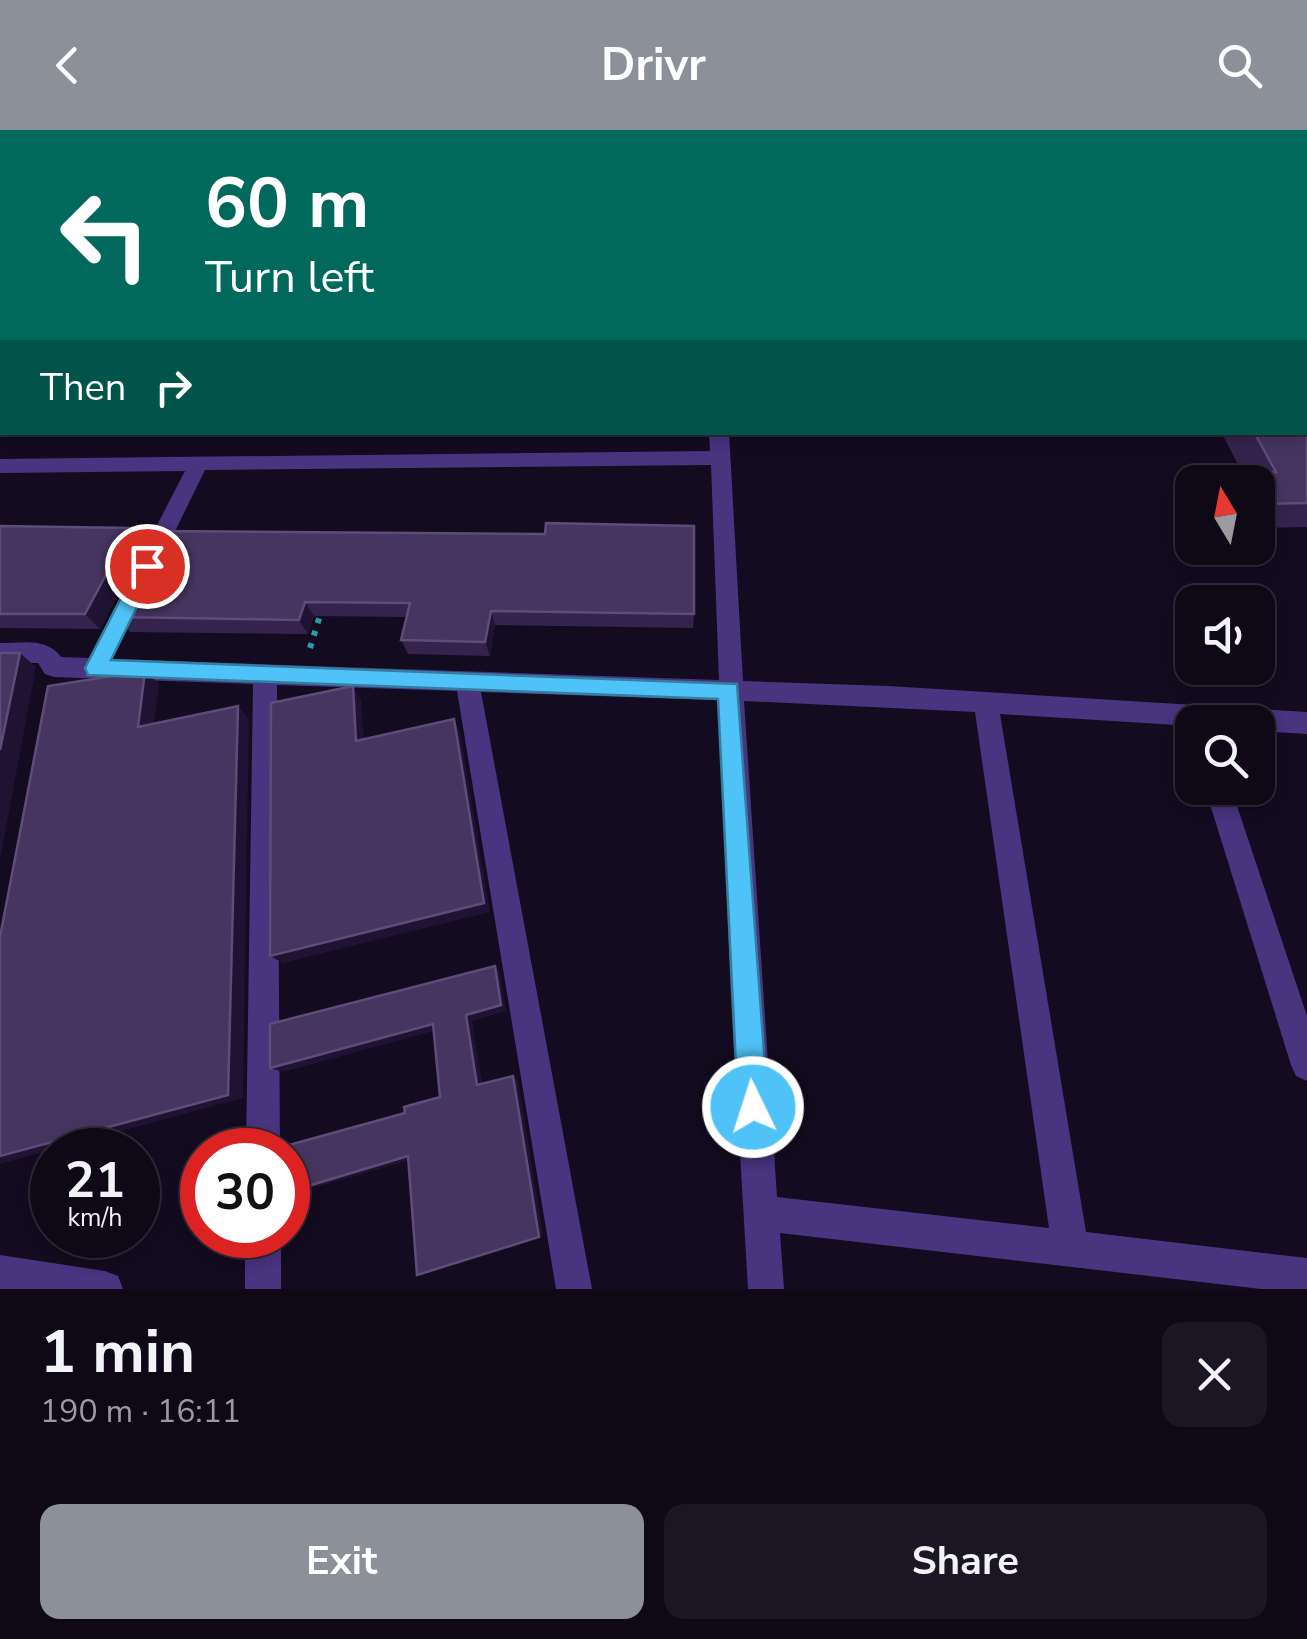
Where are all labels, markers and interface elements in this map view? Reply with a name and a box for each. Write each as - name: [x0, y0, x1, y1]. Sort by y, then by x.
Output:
- text: Drivr: [601, 35, 706, 96]
- icon: back: [40, 38, 95, 93]
- icon: search: [1212, 38, 1267, 93]
- text: 60 m: [205, 156, 369, 252]
- icon: left: [40, 170, 170, 300]
- text: Turn left: [205, 247, 374, 308]
- icon: right: [146, 360, 201, 415]
- text: Then: [40, 362, 126, 413]
- north arrow: [1175, 465, 1275, 565]
- map controls: [1175, 465, 1275, 805]
- pin: [105, 524, 190, 609]
- icon: arrive: [120, 539, 175, 594]
- button: sound: [1175, 585, 1275, 685]
- button: search: [1175, 705, 1275, 805]
- position arrow: [701, 1055, 805, 1159]
- speed limit sign: 30: [180, 1128, 310, 1258]
- text: 21: [65, 1146, 125, 1215]
- text: km/h: [67, 1201, 123, 1235]
- text: 1 min: [40, 1311, 195, 1393]
- button: close: [1162, 1322, 1267, 1427]
- text: 190 m · 16:11: [40, 1390, 241, 1433]
- button: Exit: [40, 1504, 644, 1619]
- button: Share: [664, 1504, 1267, 1619]

